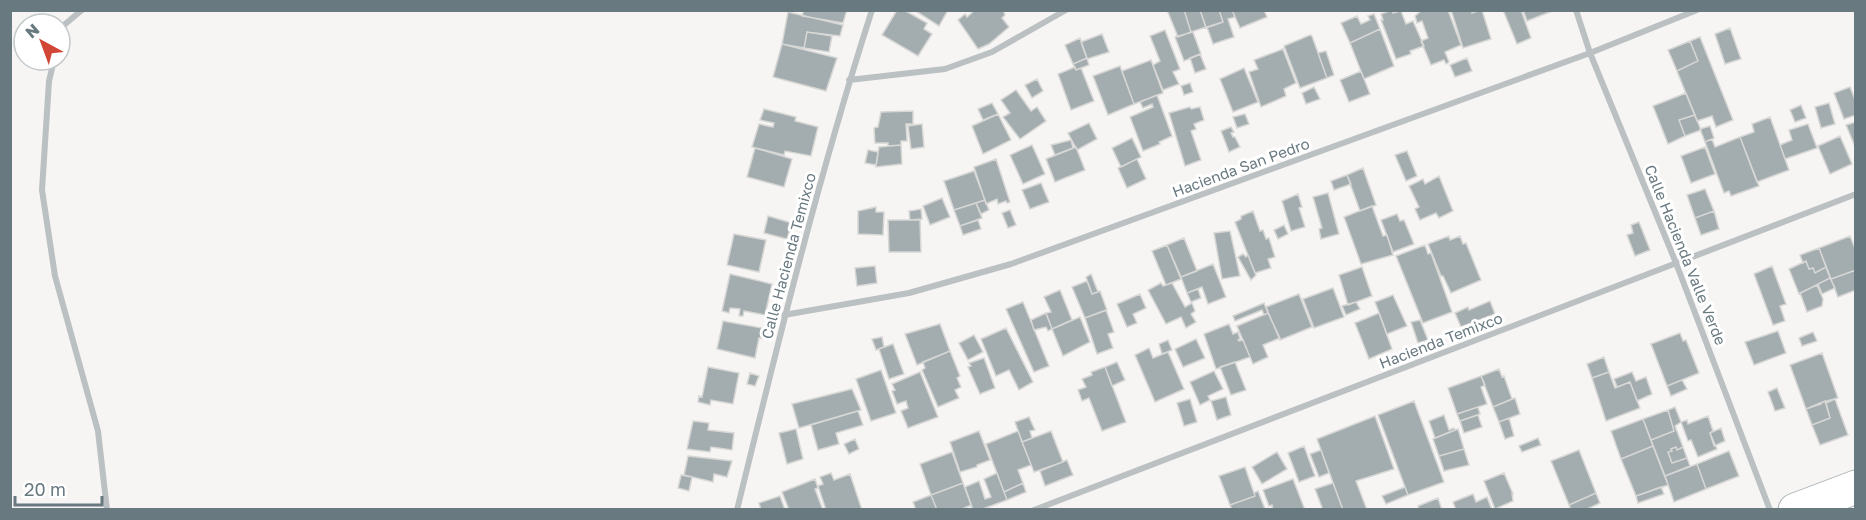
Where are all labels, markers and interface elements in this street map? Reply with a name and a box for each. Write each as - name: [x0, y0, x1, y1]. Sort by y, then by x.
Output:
- north arrow: [12, 12, 72, 72]
- text: N: [21, 19, 43, 42]
- street label: Hacienda San Pedro: [1170, 134, 1312, 200]
- street label: Calle Hacienda Valle Verde: [1641, 162, 1731, 348]
- street label: Calle Hacienda Temixco: [757, 171, 819, 341]
- street label: Hacienda Temixco: [1376, 308, 1505, 372]
- scale bar: [15, 469, 102, 507]
- text: 20 m: [24, 478, 66, 500]

